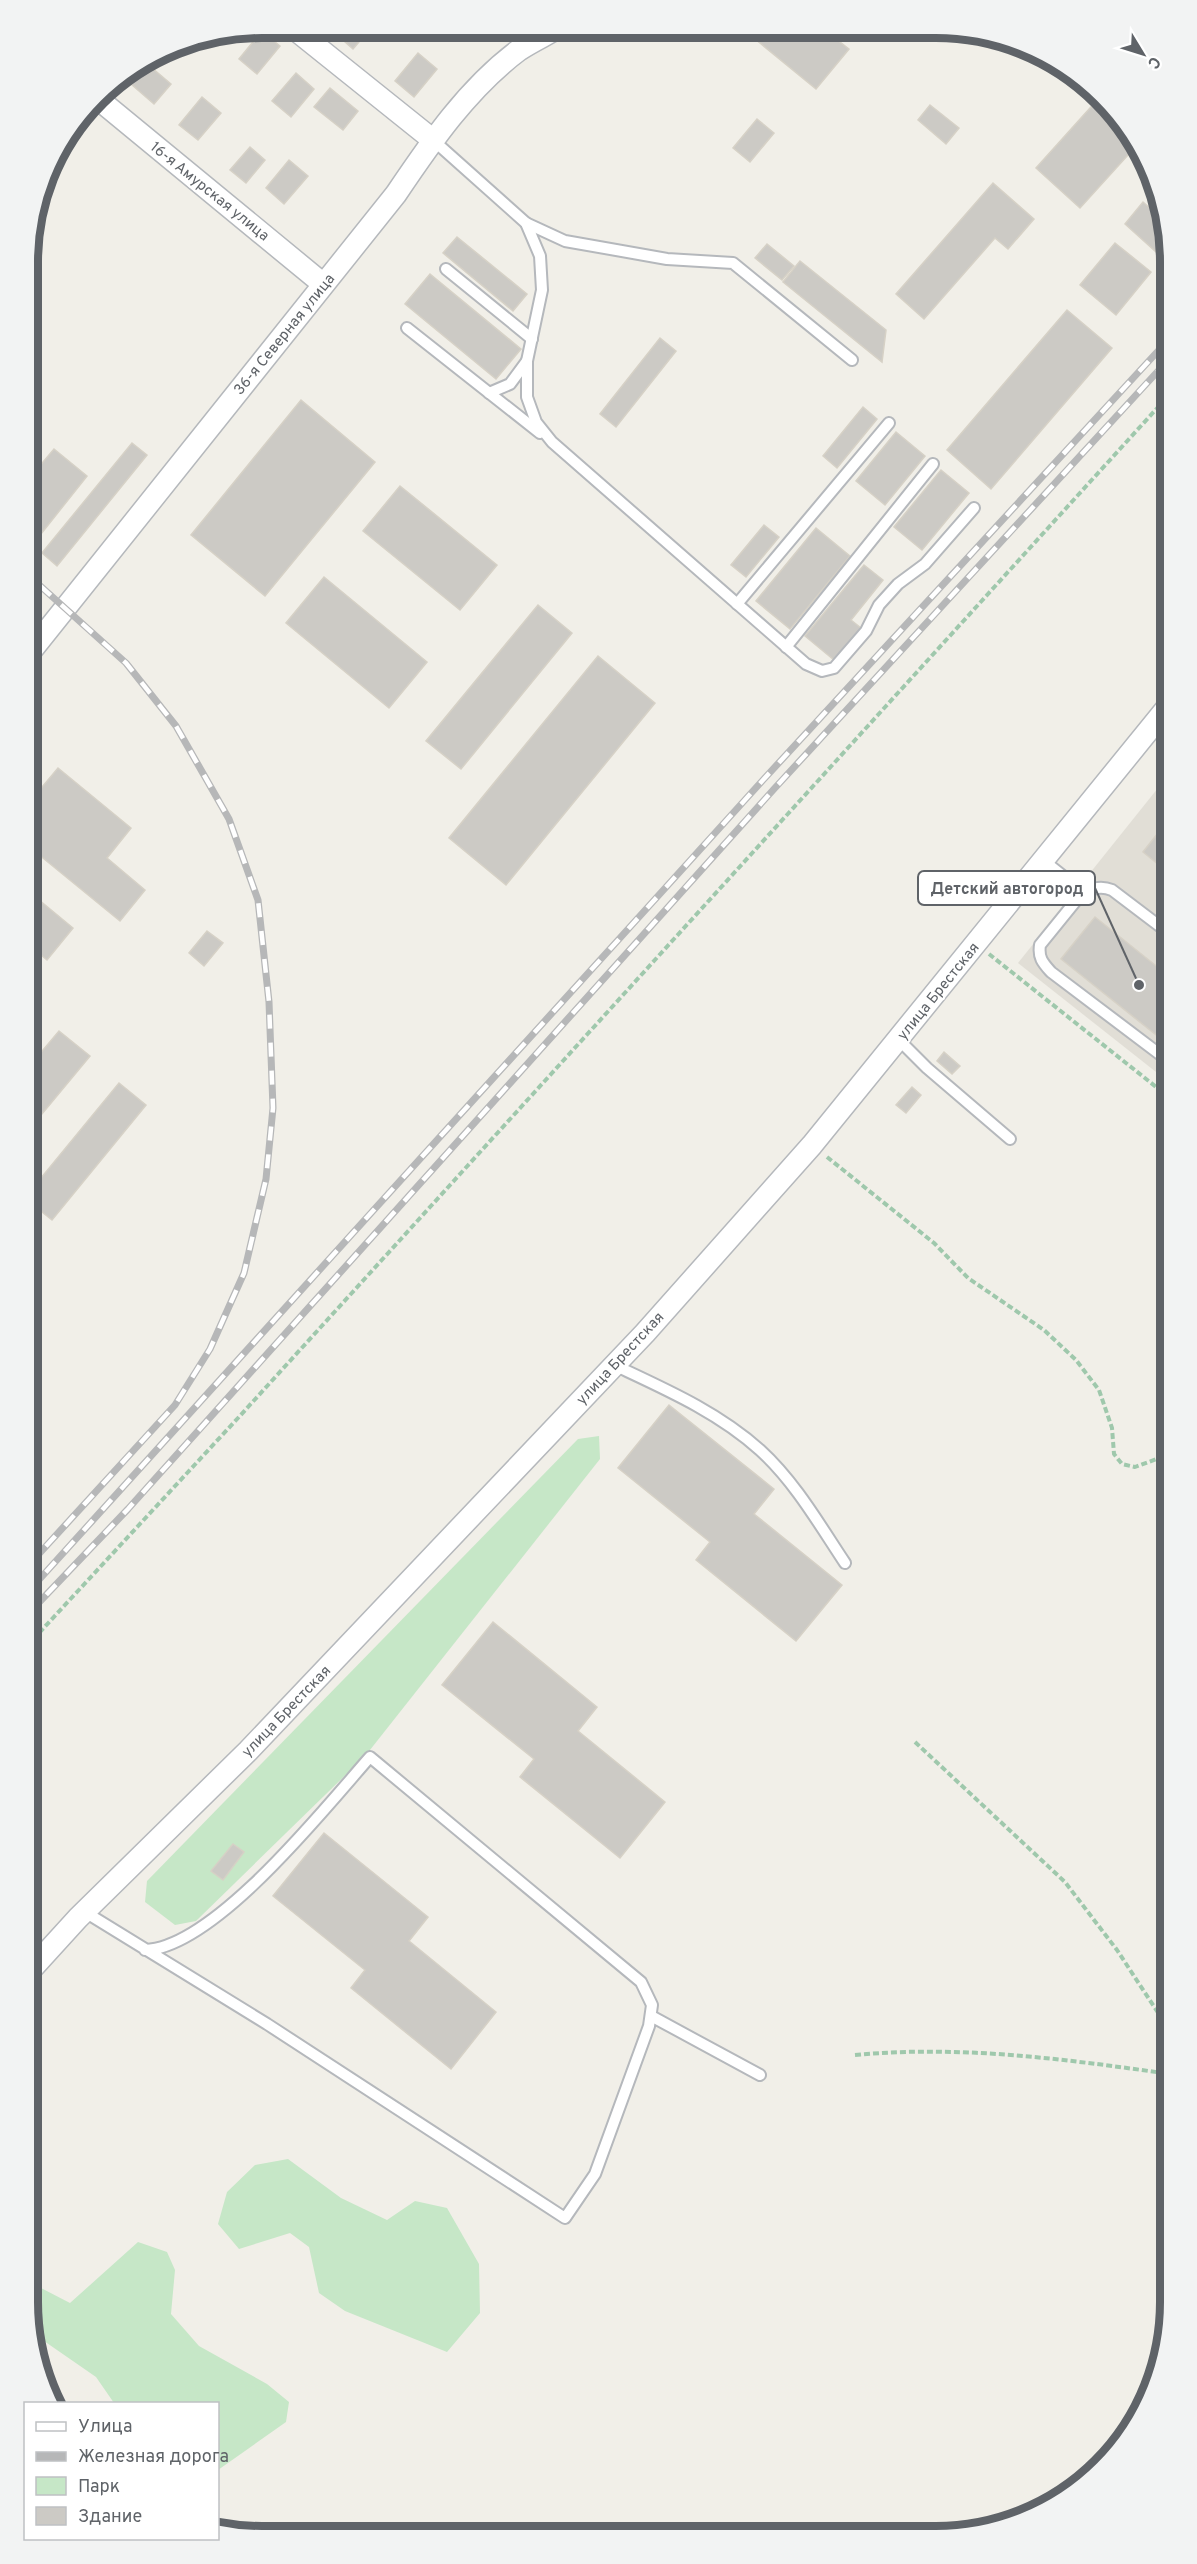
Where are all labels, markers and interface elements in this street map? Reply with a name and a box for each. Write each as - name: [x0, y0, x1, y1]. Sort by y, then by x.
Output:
- north arrow: [1113, 24, 1173, 84]
- text: С: [1142, 52, 1164, 72]
- street label: 16-я Амурская улица: [146, 138, 272, 246]
- street label: 36-я Северная улица: [230, 270, 340, 399]
- callout: Детский автогород: [918, 871, 1095, 905]
- text: Детский автогород: [931, 880, 1084, 900]
- street label: улица Брестская: [894, 939, 984, 1045]
- street label: улица Брестская: [573, 1309, 669, 1410]
- street label: улица Брестская: [238, 1662, 336, 1762]
- legend: [24, 2402, 219, 2540]
- text: Улица: [78, 2416, 132, 2439]
- text: Железная дорога: [78, 2446, 229, 2469]
- text: Парк: [78, 2476, 120, 2499]
- text: Здание: [78, 2506, 142, 2529]

